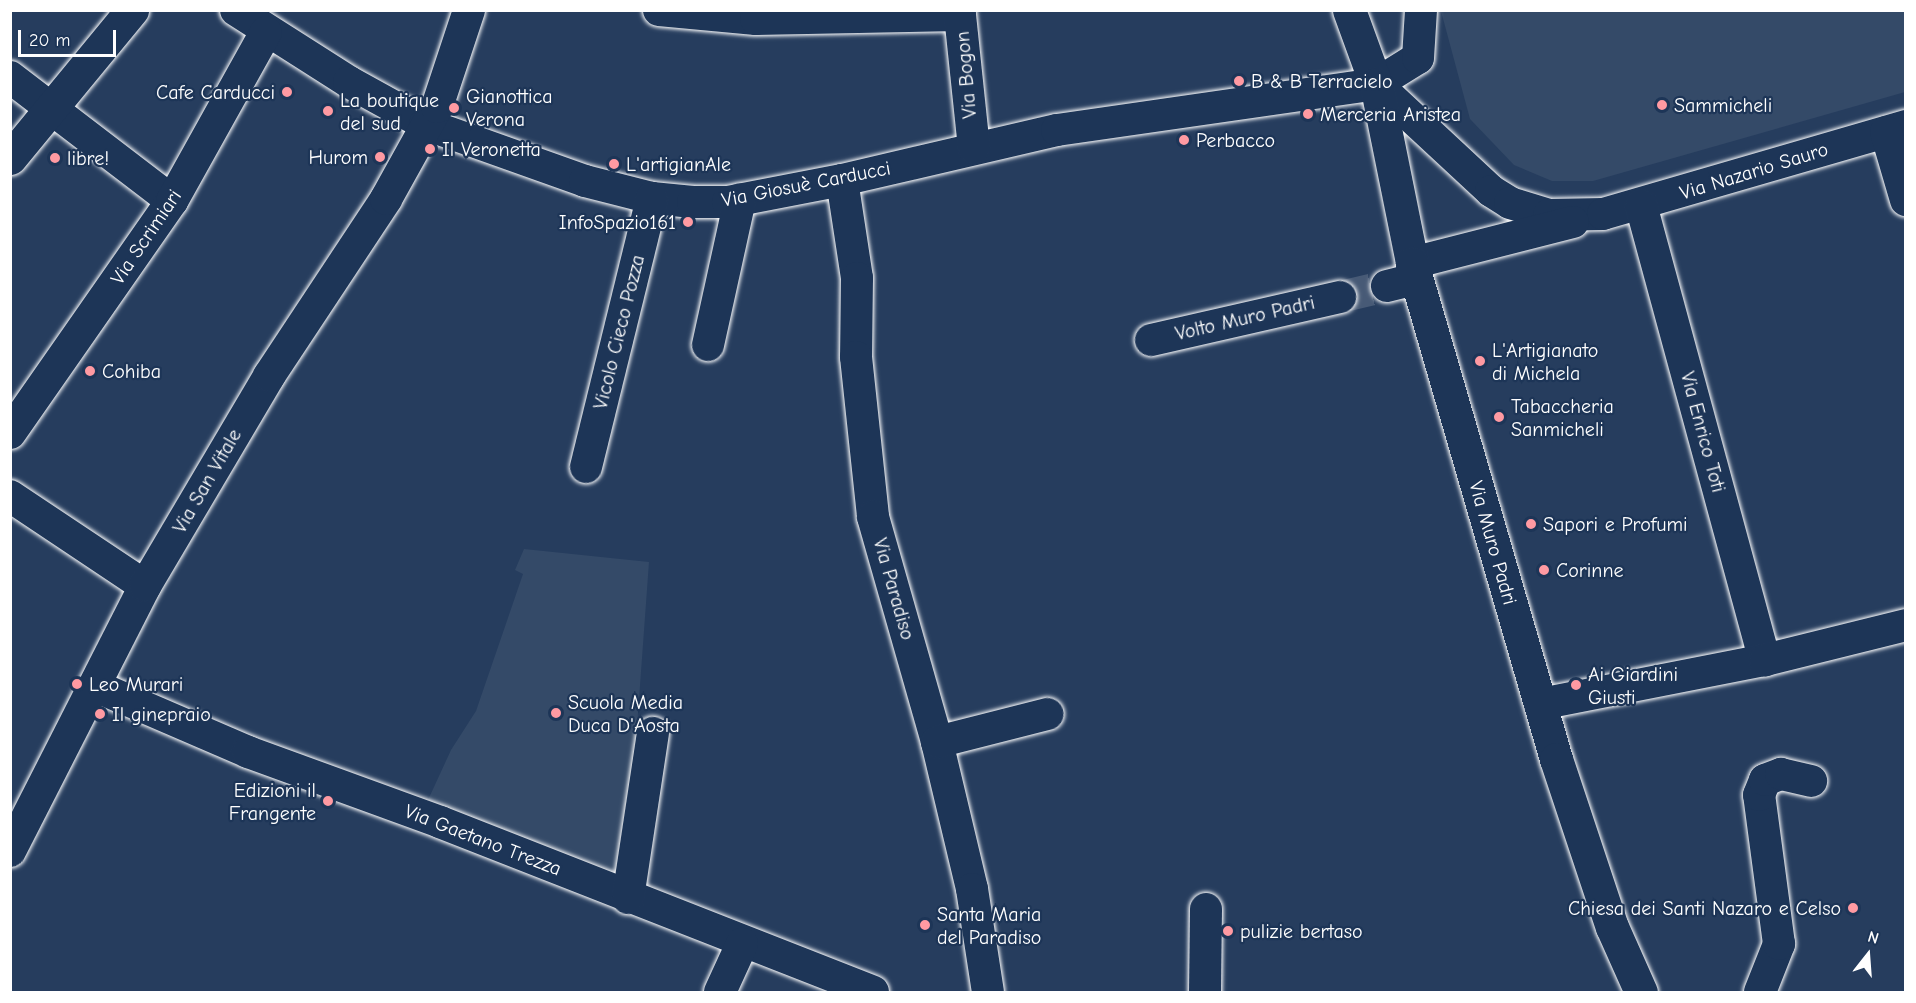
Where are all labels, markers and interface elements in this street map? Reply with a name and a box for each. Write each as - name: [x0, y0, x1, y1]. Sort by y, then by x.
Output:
- scale bar: [21, 18, 118, 56]
- text: 20 m: [29, 30, 70, 51]
- street label: Via Bogon: [950, 30, 982, 120]
- place label: B & B Terracielo: [1251, 69, 1393, 93]
- marker: B & B Terracielo: [1232, 74, 1246, 88]
- place label: Cafe Carducci: [156, 80, 275, 104]
- place label: Gianottica Verona: [466, 84, 553, 131]
- marker: Cafe Carducci: [280, 85, 294, 99]
- place label: La boutique del sud: [340, 88, 439, 135]
- place label: Sammicheli: [1674, 93, 1772, 117]
- marker: Sammicheli: [1655, 98, 1669, 112]
- marker: Gianottica Verona: [447, 101, 461, 115]
- place label: Merceria Aristea: [1320, 102, 1461, 126]
- marker: La boutique del sud: [321, 104, 335, 118]
- marker: Merceria Aristea: [1301, 107, 1315, 121]
- place label: Perbacco: [1196, 128, 1275, 152]
- marker: Perbacco: [1177, 133, 1191, 147]
- place label: Il Veronetta: [442, 137, 541, 161]
- street label: Via Nazario Sauro: [1677, 137, 1831, 205]
- marker: Il Veronetta: [423, 142, 437, 156]
- place label: Hurom: [309, 145, 368, 169]
- place label: libre!: [67, 146, 109, 170]
- marker: Hurom: [373, 150, 387, 164]
- marker: libre!: [48, 151, 62, 165]
- place label: L'artigianAle: [626, 152, 731, 176]
- street label: Via Giosuè Carducci: [720, 156, 892, 212]
- marker: L'artigianAle: [607, 157, 621, 171]
- street label: Via Scrimiari: [105, 185, 187, 289]
- place label: InfoSpazio161: [559, 210, 676, 234]
- marker: InfoSpazio161: [681, 215, 695, 229]
- street label: Vicolo Cieco Pozza: [588, 252, 650, 412]
- street label: Volto Muro Padri: [1173, 290, 1317, 346]
- place label: L'Artigianato di Michela: [1492, 338, 1598, 385]
- marker: L'Artigianato di Michela: [1473, 354, 1487, 368]
- place label: Cohiba: [102, 359, 161, 383]
- marker: Cohiba: [83, 364, 97, 378]
- street label: Via Enrico Toti: [1675, 369, 1731, 495]
- place label: Tabaccheria Sanmicheli: [1511, 394, 1614, 441]
- marker: Tabaccheria Sanmicheli: [1492, 410, 1506, 424]
- street label: Via San Vitale: [167, 425, 247, 537]
- street label: Via Muro Padri: [1464, 478, 1522, 608]
- place label: Sapori e Profumi: [1543, 512, 1688, 536]
- marker: Sapori e Profumi: [1524, 517, 1538, 531]
- street label: Via Paradiso: [868, 535, 920, 643]
- place label: Corinne: [1556, 558, 1623, 582]
- marker: Corinne: [1537, 563, 1551, 577]
- place label: Ai Giardini Giusti: [1588, 662, 1678, 709]
- place label: Leo Murari: [89, 672, 183, 696]
- marker: Leo Murari: [70, 677, 84, 691]
- marker: Ai Giardini Giusti: [1569, 678, 1583, 692]
- place label: Scuola Media Duca D'Aosta: [568, 690, 683, 737]
- place label: Il ginepraio: [112, 702, 211, 726]
- marker: Scuola Media Duca D'Aosta: [549, 706, 563, 720]
- marker: Il ginepraio: [93, 707, 107, 721]
- place label: Edizioni il Frangente: [229, 778, 316, 825]
- marker: Edizioni il Frangente: [321, 794, 335, 808]
- street label: Via Gaetano Trezza: [401, 799, 565, 881]
- place label: Chiesa dei Santi Nazaro e Celso: [1568, 896, 1841, 920]
- marker: Chiesa dei Santi Nazaro e Celso: [1846, 901, 1860, 915]
- place label: Santa Maria del Paradiso: [937, 902, 1041, 949]
- marker: Santa Maria del Paradiso: [918, 918, 932, 932]
- place label: pulizie bertaso: [1240, 919, 1363, 943]
- marker: pulizie bertaso: [1221, 924, 1235, 938]
- north arrow: [1838, 925, 1898, 985]
- text: N: [1866, 928, 1881, 948]

